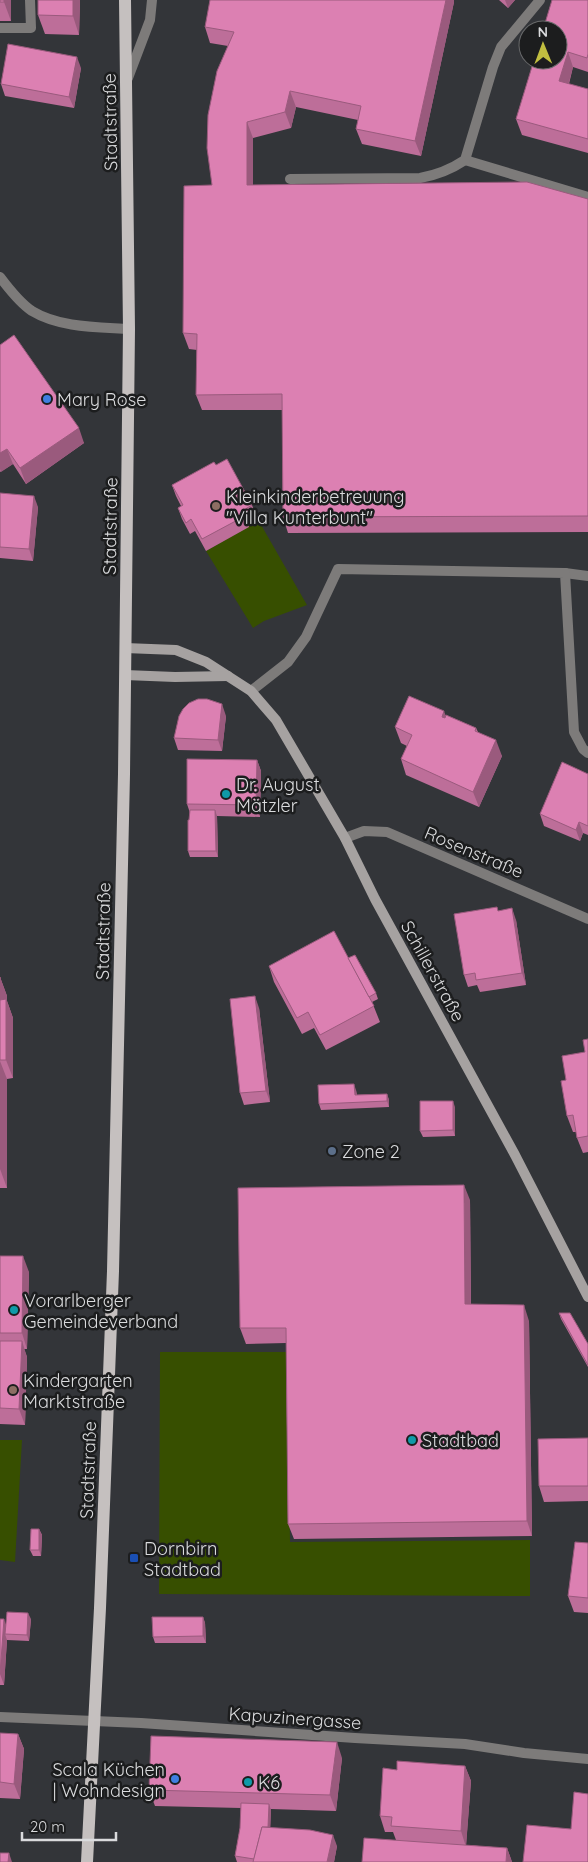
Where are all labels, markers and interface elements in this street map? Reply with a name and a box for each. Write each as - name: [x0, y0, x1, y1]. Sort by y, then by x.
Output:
- north arrow: [518, 20, 568, 70]
- text: N: [537, 23, 548, 41]
- street label: Stadtstraße: [98, 73, 122, 171]
- place label: Mary Rose: [57, 388, 146, 411]
- marker: Mary Rose: [41, 393, 53, 405]
- street label: Stadtstraße: [98, 477, 122, 575]
- place label: Kleinkinderbetreuung "Villa Kunterbunt": [226, 485, 404, 529]
- marker: Kleinkinderbetreuung "Villa Kunterbunt": [210, 500, 222, 512]
- place label: Dr. August Mätzler: [236, 773, 320, 817]
- marker: Dr. August Mätzler: [220, 788, 232, 800]
- street label: Rosenstraße: [421, 821, 527, 883]
- street label: Stadtstraße: [91, 882, 115, 980]
- street label: Schillerstraße: [396, 916, 470, 1026]
- place label: Zone 2: [342, 1140, 400, 1163]
- marker: Zone 2: [326, 1145, 338, 1157]
- place label: Vorarlberger Gemeindeverband: [24, 1289, 178, 1333]
- marker: Vorarlberger Gemeindeverband: [8, 1304, 20, 1316]
- place label: Kindergarten Marktstraße: [23, 1369, 133, 1413]
- marker: Kindergarten Marktstraße: [7, 1384, 19, 1396]
- street label: Stadtstraße: [75, 1421, 101, 1519]
- place label: Stadtbad: [422, 1429, 499, 1452]
- marker: Stadtbad: [406, 1434, 418, 1446]
- place label: Dornbirn Stadtbad: [144, 1537, 221, 1581]
- marker: Dornbirn Stadtbad: [128, 1552, 140, 1564]
- street label: Kapuzinergasse: [228, 1702, 362, 1734]
- place label: Scala Küchen | Wohndesign: [52, 1758, 165, 1802]
- place label: K6: [258, 1771, 280, 1794]
- marker: Scala Küchen | Wohndesign: [169, 1773, 181, 1785]
- marker: K6: [242, 1776, 254, 1788]
- scale bar: [22, 1810, 116, 1842]
- text: 20 m: [30, 1817, 65, 1836]

